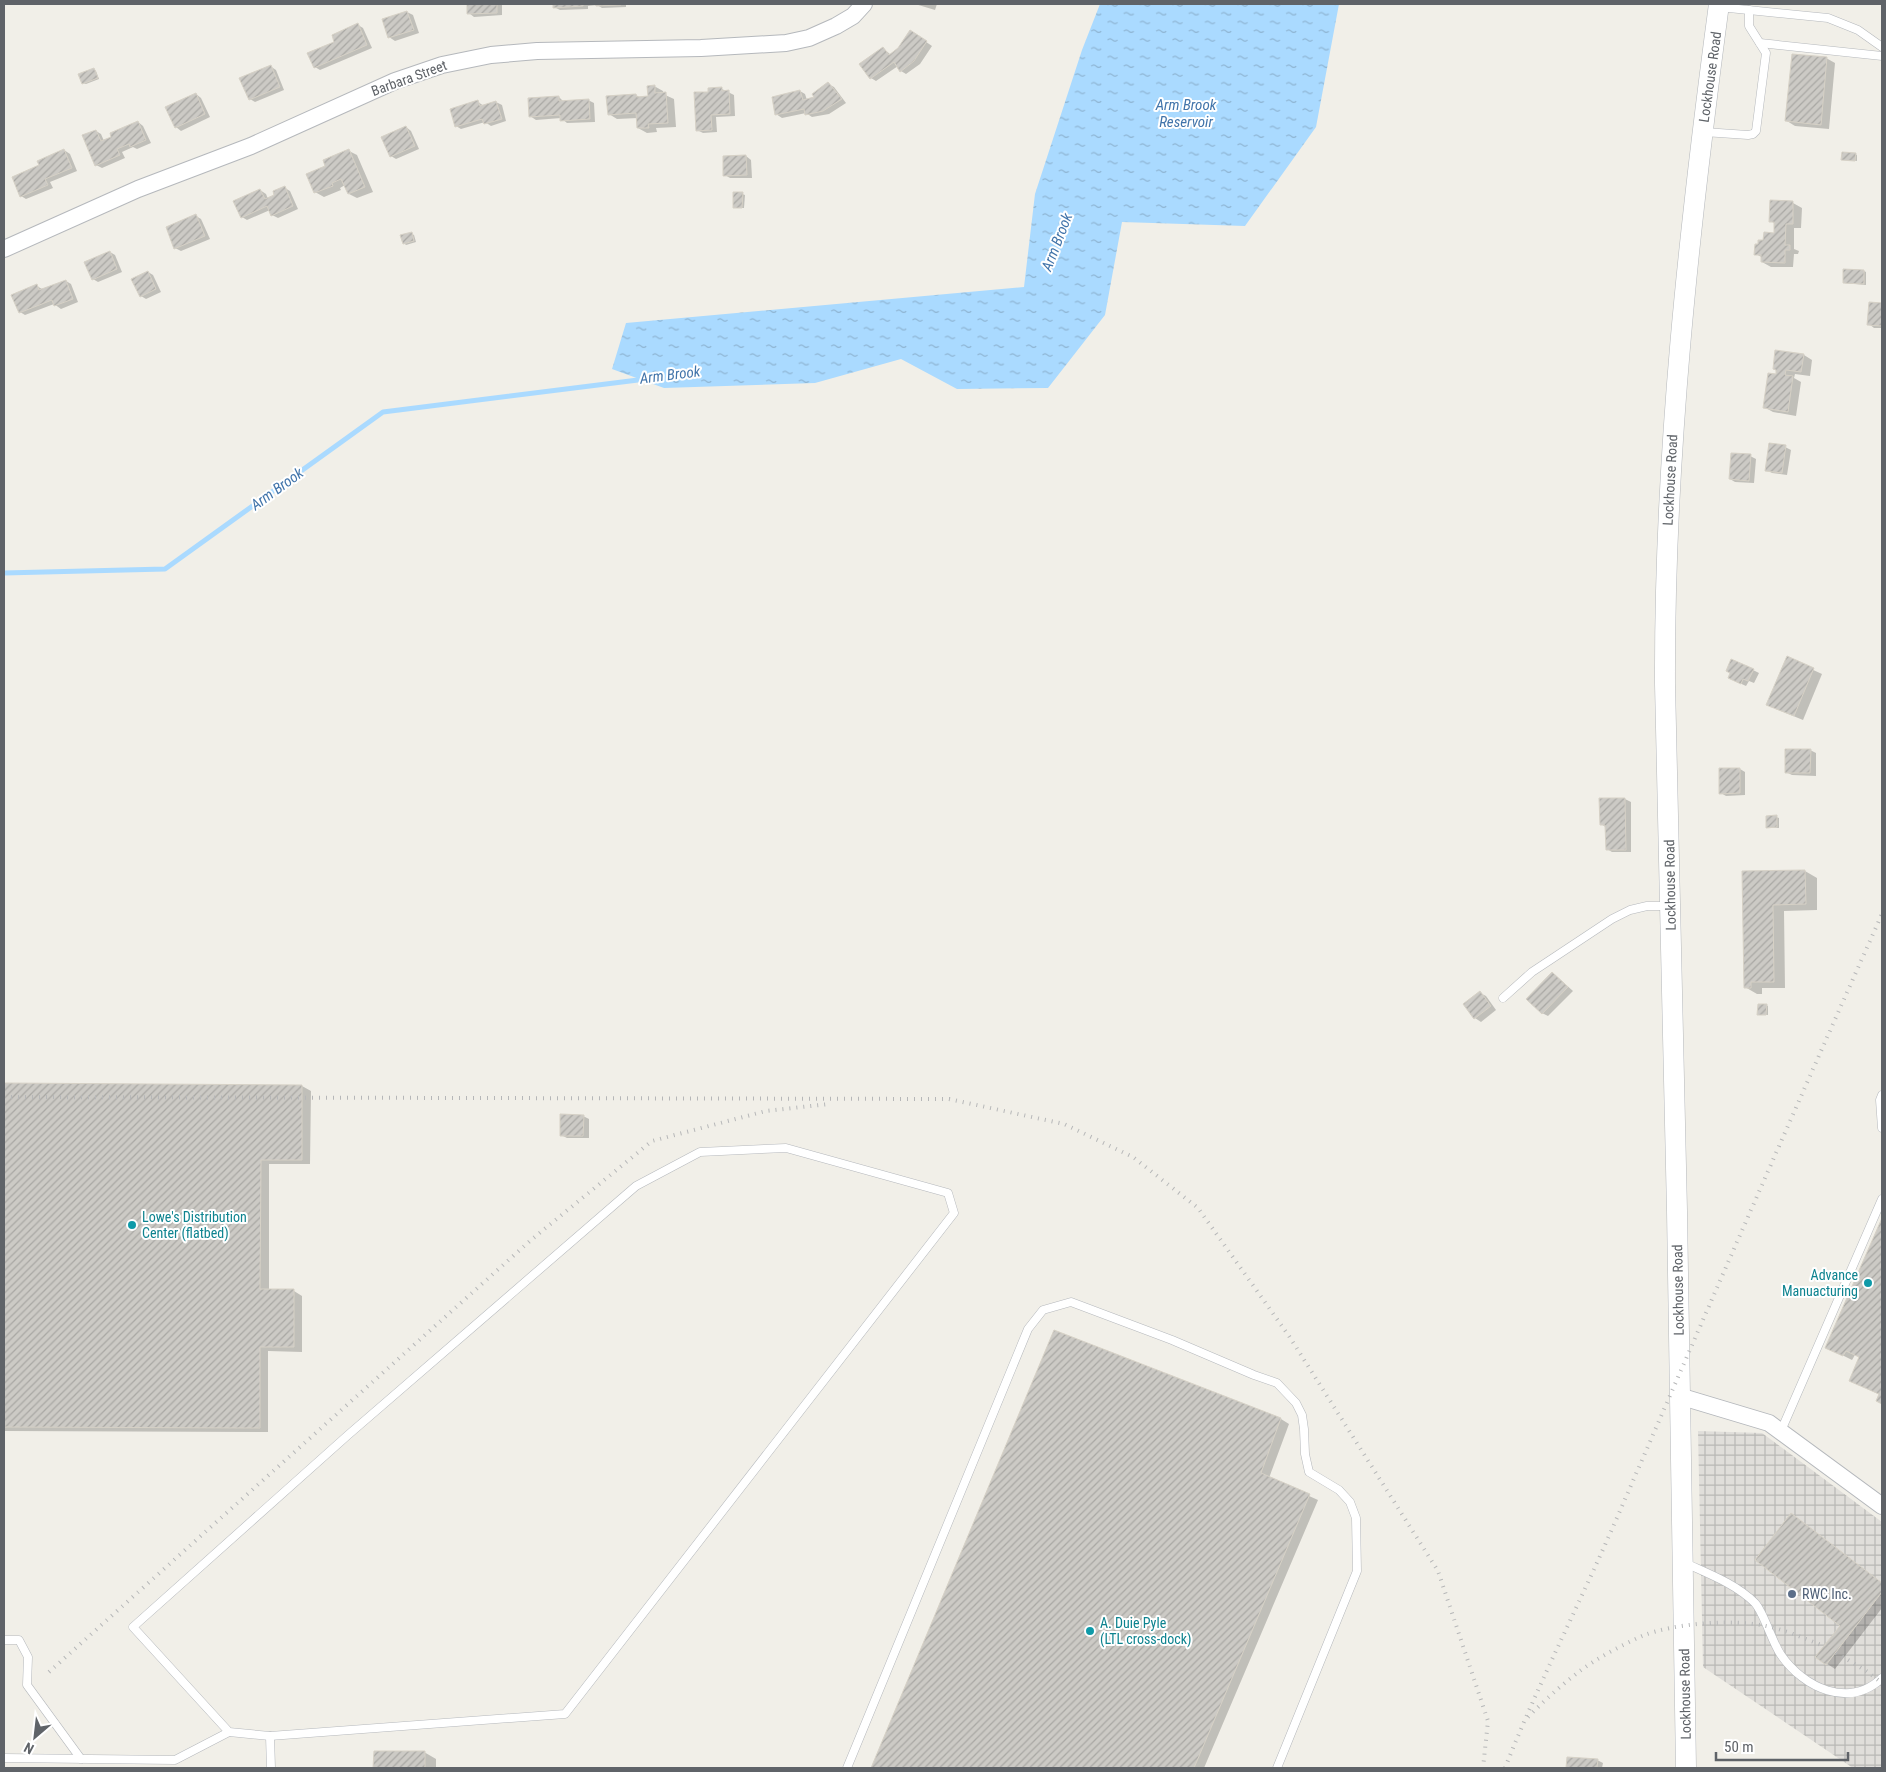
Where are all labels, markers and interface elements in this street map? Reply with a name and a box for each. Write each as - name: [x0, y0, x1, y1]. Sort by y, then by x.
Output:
- street label: Lockhouse Road: [1696, 31, 1724, 123]
- street label: Barbara Street: [369, 57, 449, 99]
- water label: Arm Brook Reservoir: [1155, 96, 1217, 131]
- water label: Arm Brook: [1037, 210, 1076, 274]
- water label: Arm Brook: [638, 362, 702, 388]
- street label: Lockhouse Road: [1660, 434, 1680, 526]
- water label: Arm Brook: [246, 464, 307, 515]
- street label: Lockhouse Road: [1661, 839, 1679, 931]
- place label: Lowe's Distribution Center (flatbed): [142, 1209, 247, 1242]
- marker: Lowe's Distribution Center (flatbed): [126, 1219, 138, 1231]
- street label: Lockhouse Road: [1669, 1244, 1687, 1336]
- place label: Advance Manuacturing: [1782, 1267, 1858, 1299]
- marker: Advance Manuacturing: [1862, 1277, 1874, 1289]
- place label: RWC Inc.: [1802, 1586, 1852, 1602]
- marker: RWC Inc.: [1786, 1588, 1798, 1600]
- place label: A. Duie Pyle (LTL cross-dock): [1100, 1615, 1191, 1648]
- marker: A. Duie Pyle (LTL cross-dock): [1084, 1625, 1096, 1637]
- street label: Lockhouse Road: [1676, 1648, 1694, 1740]
- north arrow: [10, 1712, 60, 1762]
- scale bar: [1716, 1730, 1848, 1762]
- text: 50 m: [1724, 1738, 1754, 1756]
- text: N: [21, 1739, 36, 1758]

